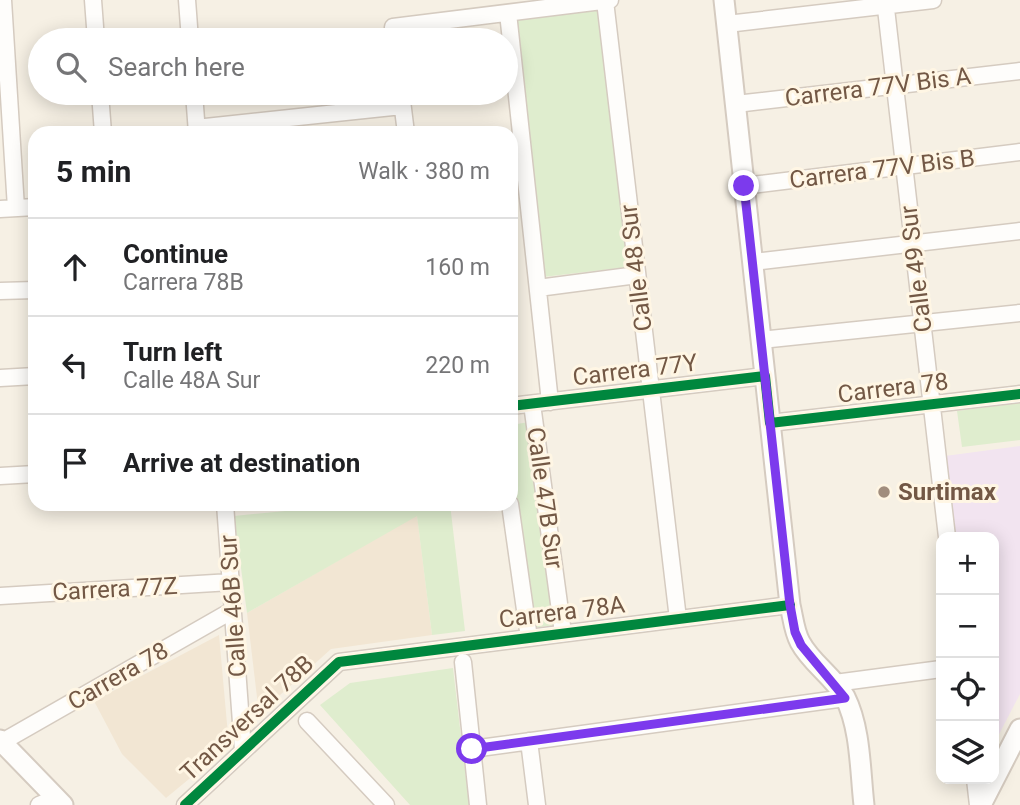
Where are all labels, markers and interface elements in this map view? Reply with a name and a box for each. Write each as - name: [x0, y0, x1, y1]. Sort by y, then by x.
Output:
- search box: [28, 28, 518, 105]
- icon: search: [52, 48, 90, 86]
- text: Search here: [108, 52, 245, 82]
- street label: Carrera 77V Bis A: [783, 62, 973, 112]
- street label: Carrera 77V Bis B: [788, 144, 976, 194]
- text: 5 min: [56, 154, 131, 189]
- text: Walk · 380 m: [358, 158, 490, 185]
- route end: [728, 170, 759, 201]
- street label: Calle 48 Sur: [614, 203, 658, 333]
- street label: Calle 49 Sur: [894, 204, 938, 334]
- text: Continue: [123, 239, 228, 269]
- icon: ahead: [56, 248, 94, 286]
- text: 160 m: [425, 254, 490, 281]
- text: Carrera 78B: [123, 269, 244, 296]
- text: Turn left: [123, 337, 222, 367]
- icon: left: [56, 346, 94, 384]
- street label: Carrera 77Y: [571, 348, 700, 392]
- text: 220 m: [425, 352, 490, 379]
- text: Calle 48A Sur: [123, 367, 260, 394]
- street label: Carrera 78: [836, 367, 950, 409]
- street label: Calle 47B Sur: [521, 425, 569, 571]
- icon: arrive: [56, 444, 94, 482]
- text: Arrive at destination: [123, 448, 360, 478]
- place label: Surtimax: [898, 478, 997, 506]
- marker: Surtimax: [876, 484, 892, 500]
- map controls: [936, 532, 999, 784]
- button: +: [936, 532, 999, 595]
- street label: Calle 46B Sur: [214, 534, 252, 678]
- street label: Carrera 77Z: [52, 572, 178, 606]
- street label: Carrera 78A: [497, 590, 627, 634]
- button: −: [936, 595, 999, 658]
- street label: Carrera 78: [63, 636, 173, 716]
- street label: Transversal 78B: [175, 649, 319, 787]
- button: locate: [936, 658, 999, 721]
- button: layers: [936, 721, 999, 784]
- route start: [456, 733, 487, 764]

